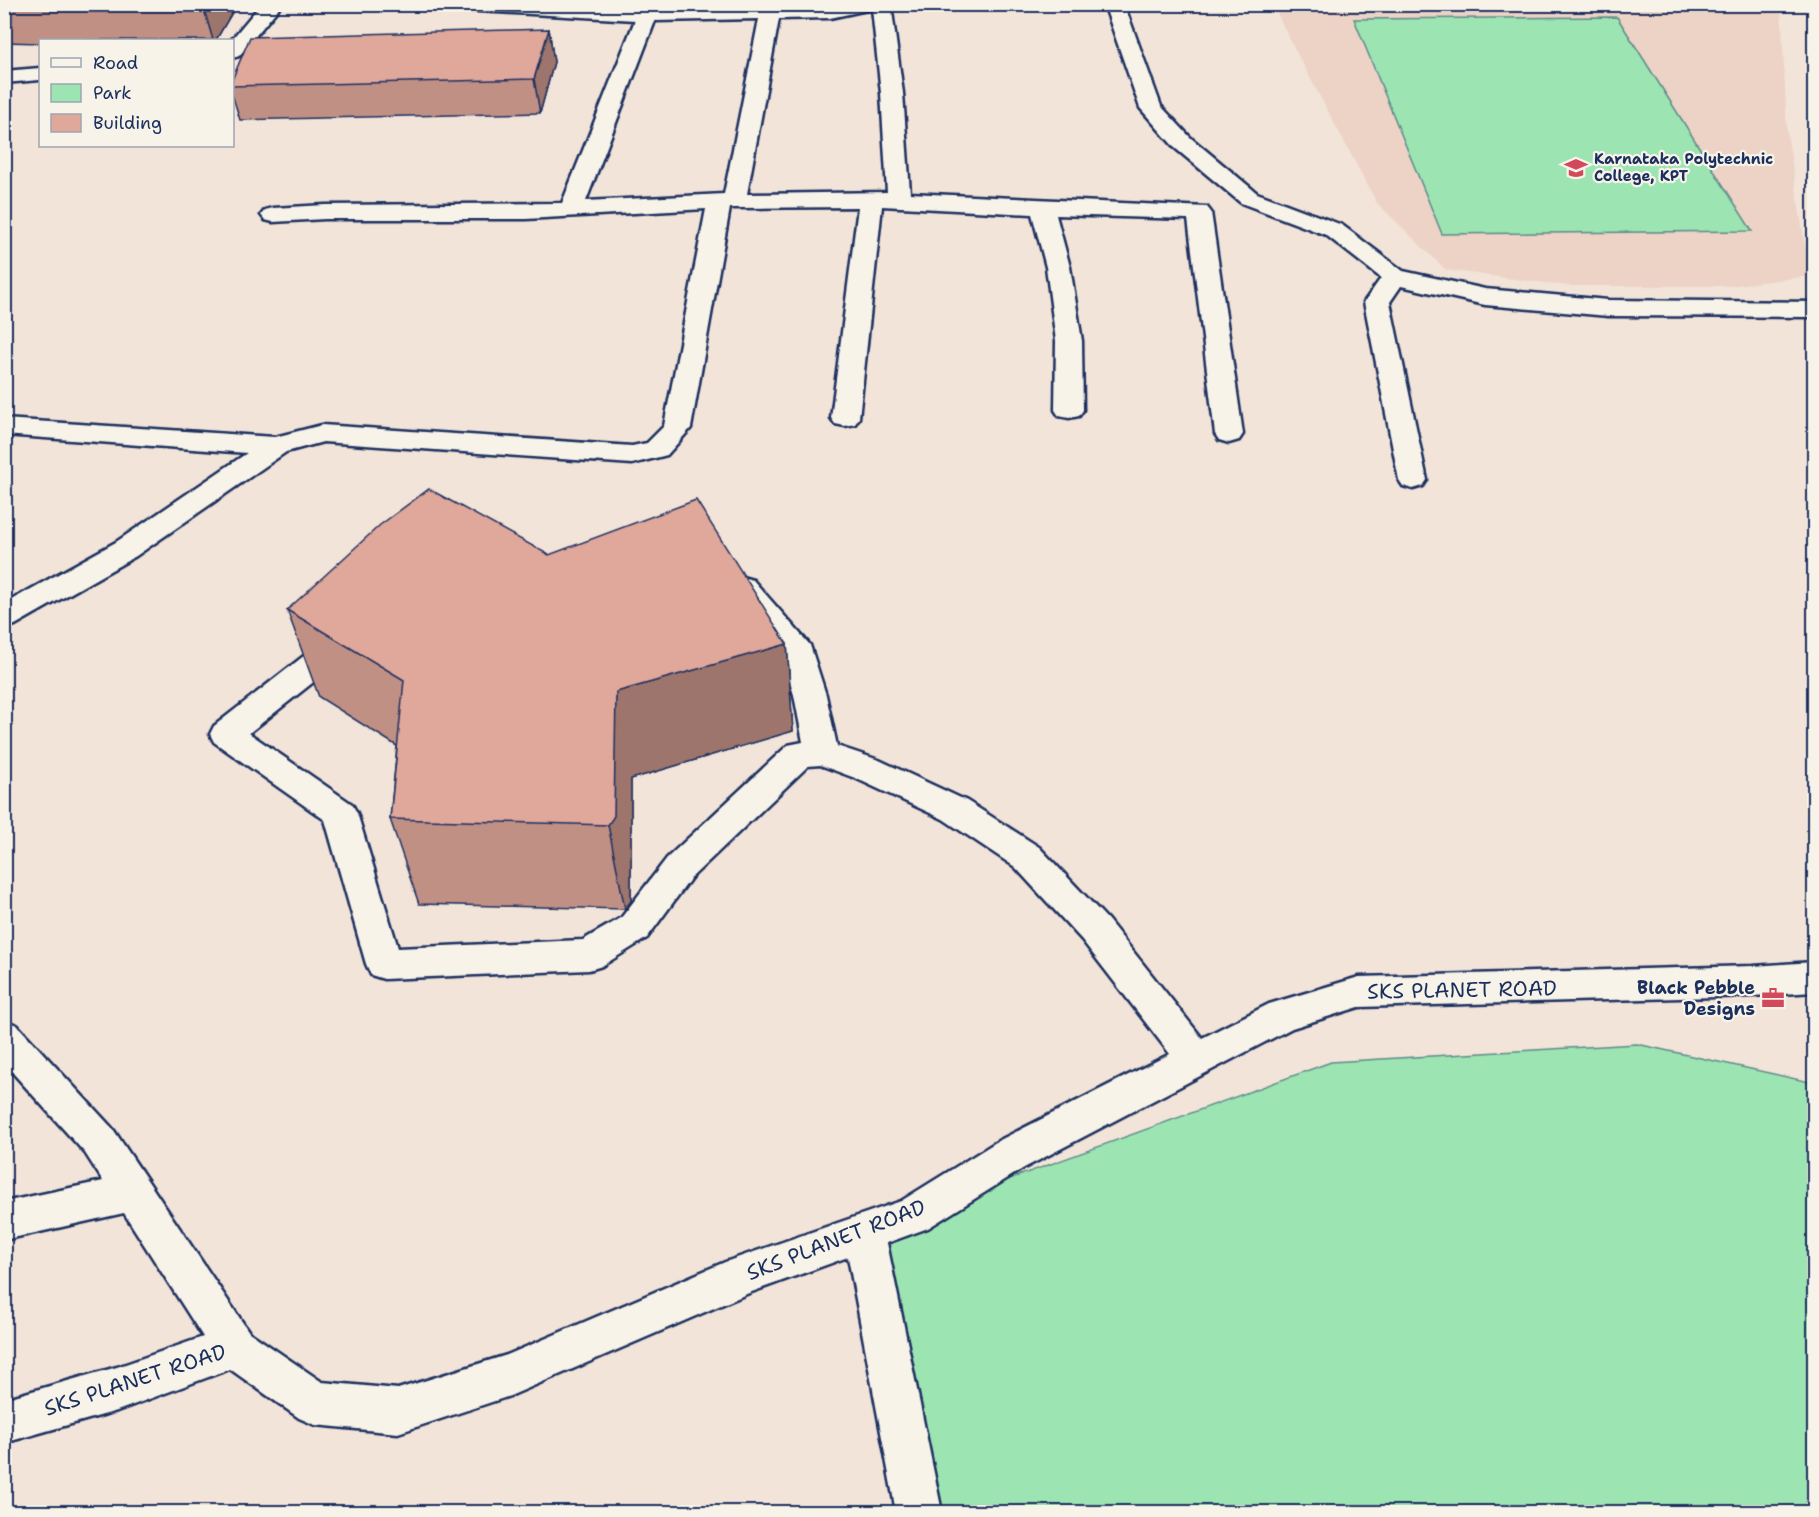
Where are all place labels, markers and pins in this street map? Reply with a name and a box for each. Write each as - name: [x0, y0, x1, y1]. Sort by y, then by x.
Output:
- place label: Karnataka Polytechnic College, KPT: [1594, 149, 1773, 186]
- school or university icon: Karnataka Polytechnic College, KPT: [1563, 155, 1589, 181]
- place label: Black Pebble Designs: [1637, 976, 1755, 1021]
- office icon: Black Pebble Designs: [1760, 985, 1786, 1011]

